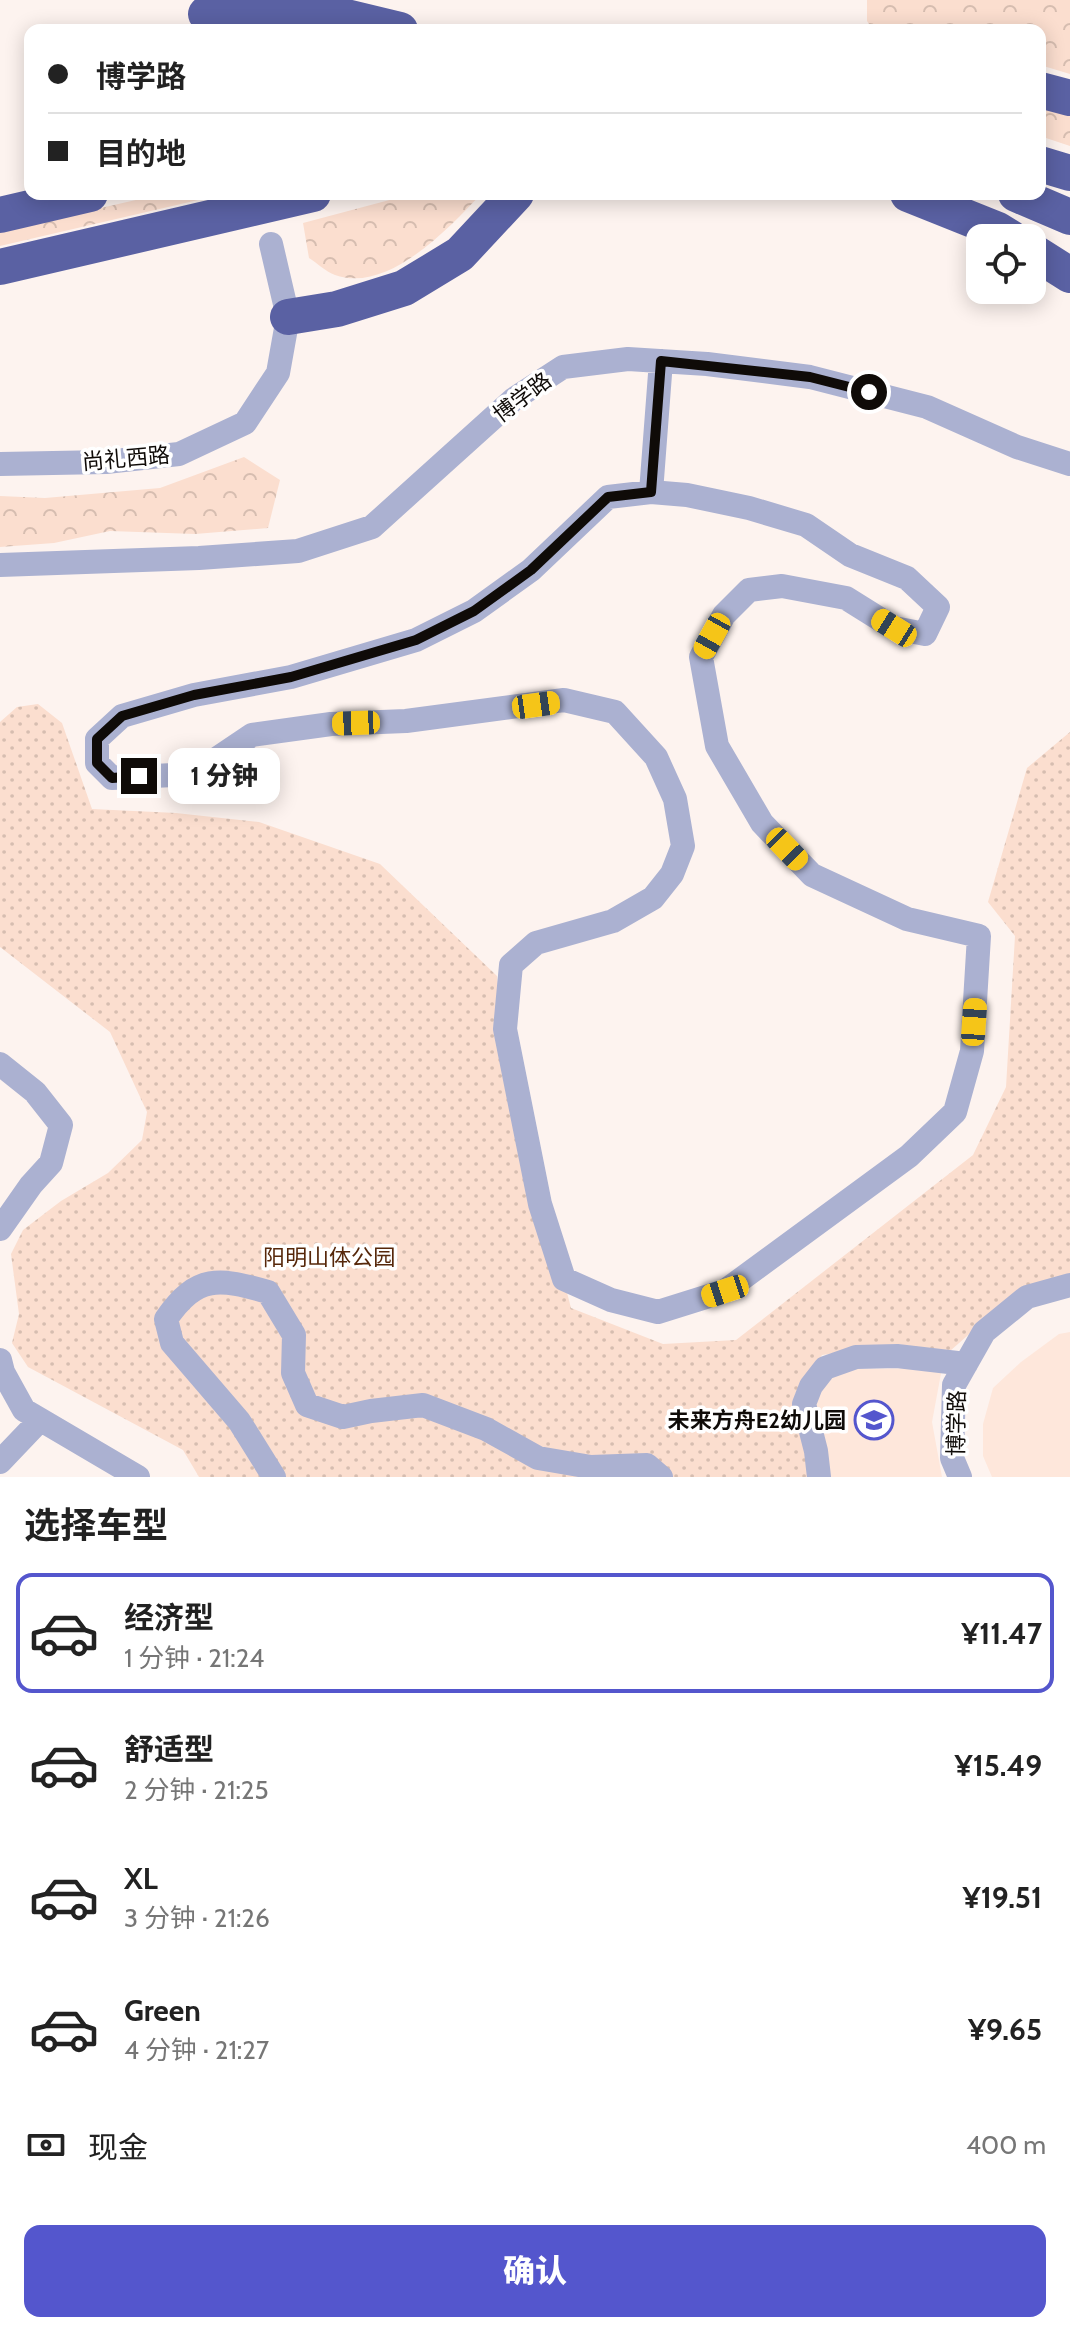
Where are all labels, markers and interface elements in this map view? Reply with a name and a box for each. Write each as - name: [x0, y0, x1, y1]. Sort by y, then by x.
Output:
- text: 博学路: [96, 58, 186, 95]
- text: 目的地: [96, 135, 186, 172]
- map controls: [966, 224, 1046, 304]
- button: locate: [966, 224, 1046, 304]
- street label: 博学路: [488, 367, 557, 428]
- route start: [851, 374, 887, 410]
- street label: 尚礼西路: [81, 441, 171, 476]
- car: [867, 605, 921, 651]
- car: [690, 609, 734, 663]
- car: [511, 690, 561, 720]
- car: [332, 710, 380, 736]
- callout: 1 分钟: [167, 748, 279, 804]
- route end: [121, 758, 157, 794]
- text: 1 分钟: [190, 760, 258, 792]
- car: [762, 823, 812, 875]
- car: [960, 997, 988, 1047]
- park label: 阳明山体公园: [263, 1244, 395, 1271]
- car: [698, 1272, 752, 1310]
- street label: 博学路: [942, 1390, 971, 1456]
- school or university icon: 未来方舟E2幼儿园: [853, 1399, 895, 1441]
- place label: 未来方舟E2幼儿园: [668, 1407, 846, 1434]
- text: 选择车型: [24, 1503, 168, 1547]
- icon: car: [28, 1597, 100, 1669]
- text: 经济型: [124, 1599, 214, 1636]
- text: ¥11.47: [961, 1615, 1042, 1652]
- text: 1 分钟 · 21:24: [124, 1642, 264, 1674]
- icon: car: [28, 1729, 100, 1801]
- text: 舒适型: [124, 1731, 214, 1768]
- text: ¥15.49: [955, 1747, 1042, 1784]
- text: 2 分钟 · 21:25: [124, 1774, 269, 1806]
- text: XL: [124, 1860, 158, 1897]
- icon: car: [28, 1861, 100, 1933]
- text: ¥19.51: [963, 1879, 1042, 1916]
- text: 3 分钟 · 21:26: [124, 1902, 270, 1934]
- text: Green: [124, 1992, 201, 2029]
- icon: car: [28, 1993, 100, 2065]
- text: ¥9.65: [968, 2011, 1042, 2048]
- text: 4 分钟 · 21:27: [124, 2034, 269, 2066]
- icon: cash: [24, 2123, 68, 2167]
- text: 现金: [88, 2129, 148, 2166]
- text: 400 m: [966, 2129, 1046, 2161]
- button: 确认: [24, 2225, 1046, 2317]

